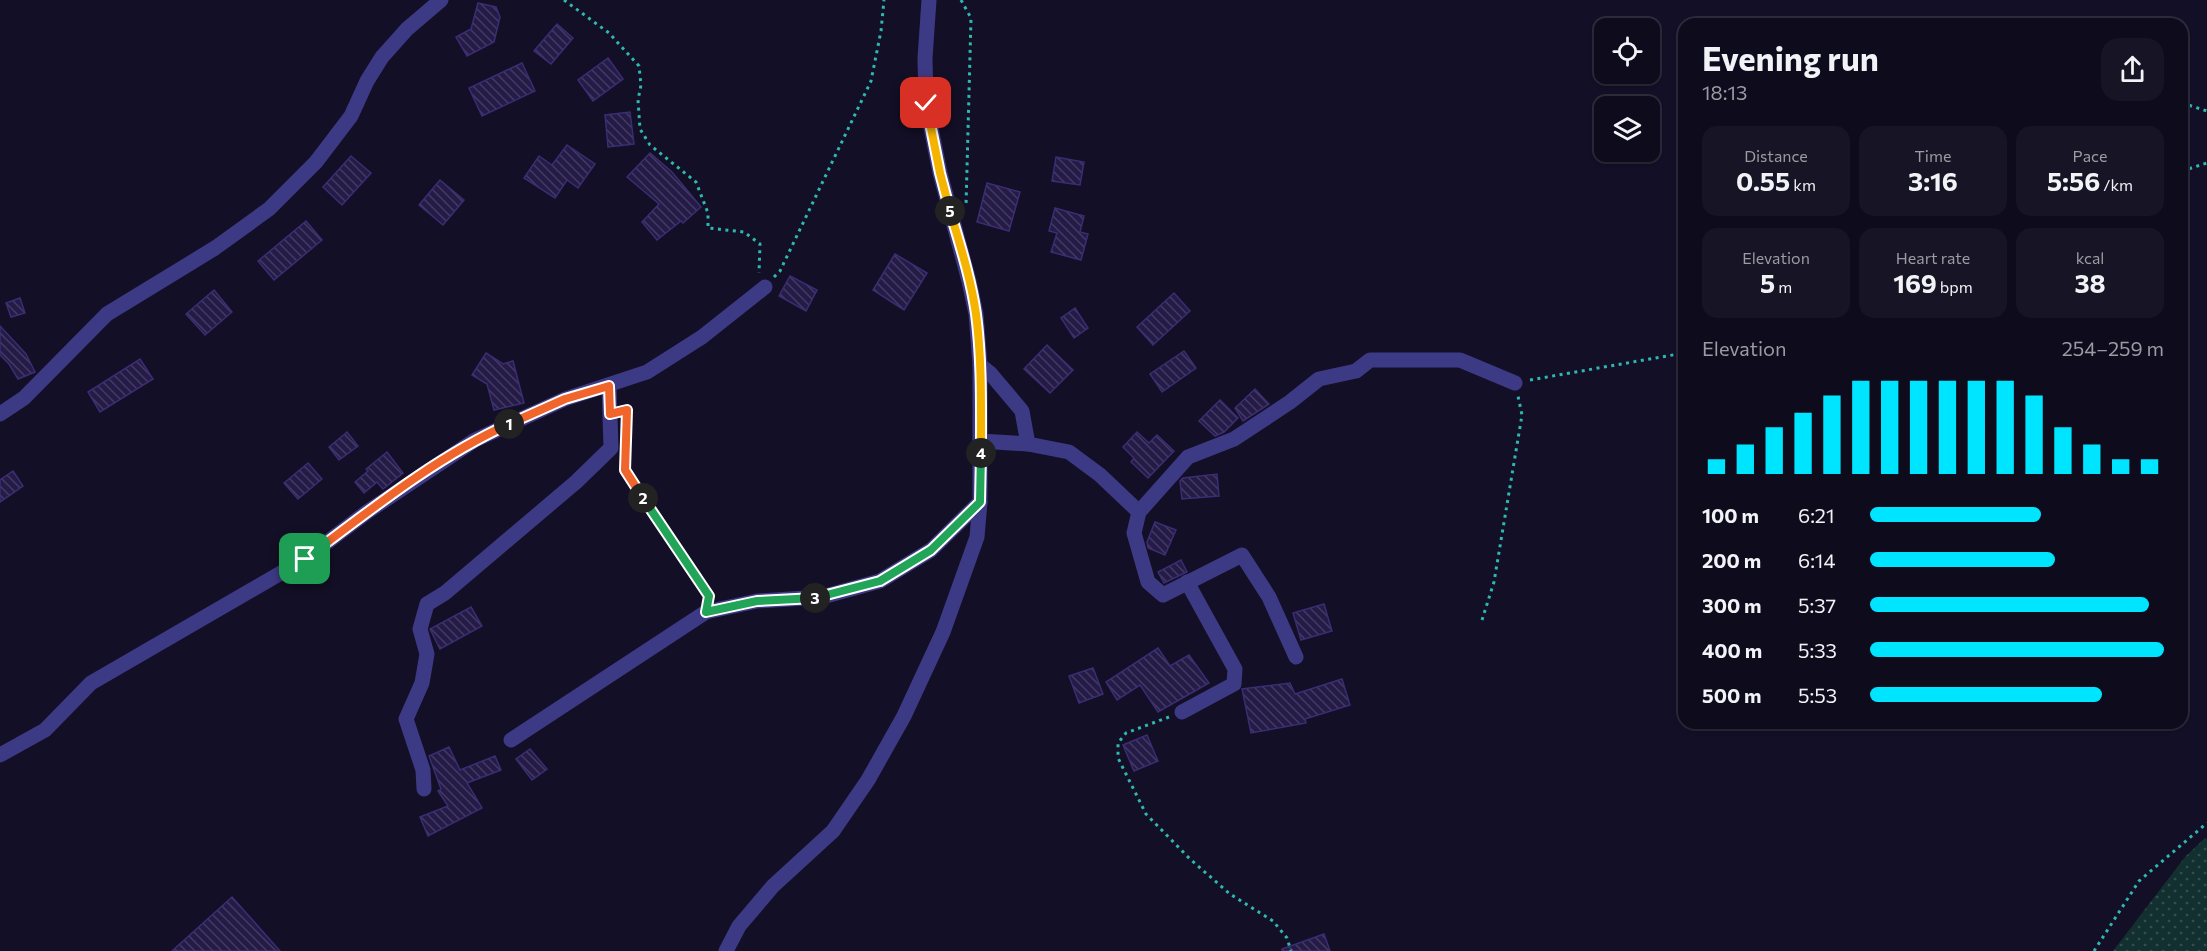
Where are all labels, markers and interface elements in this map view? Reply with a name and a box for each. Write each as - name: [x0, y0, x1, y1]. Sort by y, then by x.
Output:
- map controls: [1594, 18, 1660, 162]
- button: locate: [1594, 18, 1660, 84]
- text: Evening run: [1702, 37, 1879, 78]
- button: share: [2101, 38, 2164, 101]
- pin: [900, 77, 951, 128]
- text: 18:13: [1702, 80, 1747, 104]
- icon: check: [909, 86, 942, 119]
- button: layers: [1594, 96, 1660, 162]
- text: Distance: [1744, 146, 1808, 165]
- text: Time: [1915, 146, 1951, 165]
- text: Pace: [2073, 146, 2107, 165]
- text: 0.55: [1736, 165, 1790, 196]
- text: 3:16: [1908, 165, 1958, 196]
- text: 5:56: [2047, 165, 2100, 196]
- text: km: [1790, 175, 1816, 194]
- text: /km: [2100, 175, 2133, 194]
- pin: 5: [935, 196, 965, 226]
- text: 5: [945, 201, 955, 220]
- text: Elevation: [1742, 248, 1810, 267]
- text: Heart rate: [1896, 248, 1970, 267]
- text: kcal: [2076, 248, 2104, 267]
- text: 5: [1760, 267, 1775, 298]
- text: 169: [1893, 267, 1937, 298]
- text: 38: [2074, 267, 2106, 298]
- text: m: [1775, 277, 1792, 296]
- text: bpm: [1937, 277, 1973, 296]
- text: Elevation: [1702, 336, 1787, 360]
- text: 254–259 m: [2062, 336, 2164, 360]
- pin: 1: [494, 409, 524, 439]
- text: 1: [505, 414, 513, 433]
- pin: 4: [966, 438, 996, 468]
- text: 4: [976, 443, 986, 462]
- pin: 2: [628, 483, 658, 513]
- text: 2: [638, 488, 648, 507]
- text: 100 m: [1702, 503, 1759, 527]
- text: 6:21: [1798, 503, 1835, 527]
- pin: [279, 533, 330, 584]
- icon: arrive: [288, 542, 321, 575]
- text: 200 m: [1702, 548, 1761, 572]
- text: 6:14: [1798, 548, 1835, 572]
- pin: 3: [800, 583, 830, 613]
- text: 3: [810, 588, 820, 607]
- text: 300 m: [1702, 593, 1762, 617]
- text: 5:37: [1798, 593, 1836, 617]
- text: 400 m: [1702, 638, 1762, 662]
- text: 5:33: [1798, 638, 1837, 662]
- text: 500 m: [1702, 683, 1762, 707]
- text: 5:53: [1798, 683, 1837, 707]

